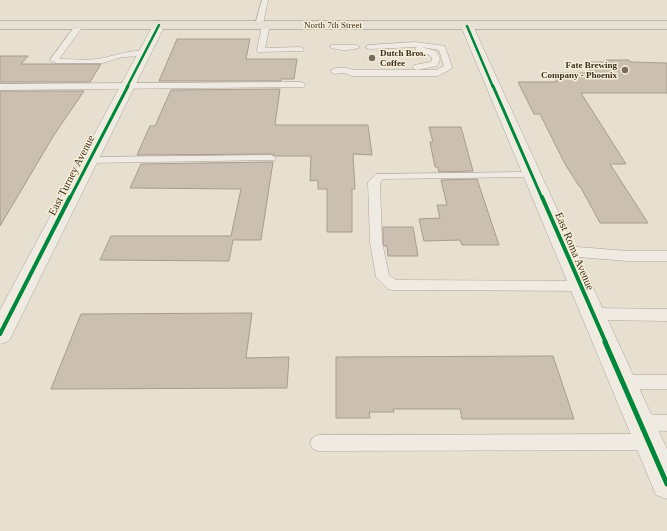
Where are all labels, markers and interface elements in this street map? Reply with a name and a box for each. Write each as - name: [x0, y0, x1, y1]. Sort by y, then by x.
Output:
- street label: North 7th Street: [304, 20, 362, 30]
- place label: Dutch Bros. Coffee: [380, 48, 426, 68]
- marker: Dutch Bros. Coffee: [367, 53, 377, 63]
- place label: Fate Brewing Company - Phoenix: [541, 60, 617, 80]
- marker: Fate Brewing Company - Phoenix: [620, 65, 630, 75]
- street label: East Turney Avenue: [46, 133, 96, 217]
- street label: East Roma Avenue: [553, 210, 597, 292]

